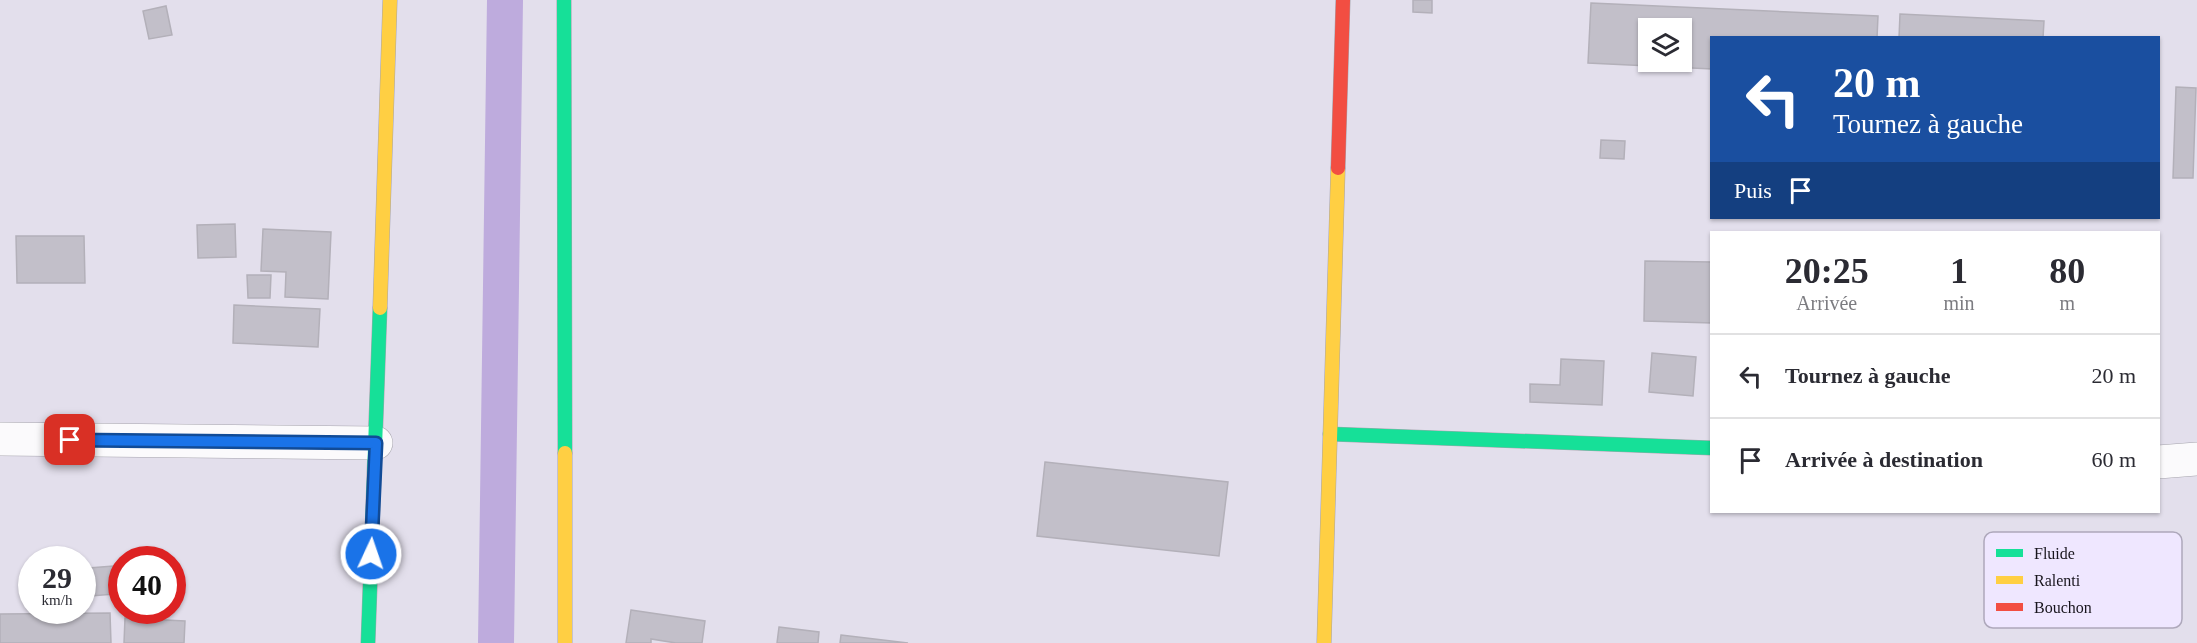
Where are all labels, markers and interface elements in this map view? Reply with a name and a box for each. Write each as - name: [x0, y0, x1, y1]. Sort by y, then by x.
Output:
- map controls: [1638, 18, 1692, 72]
- button: layers: [1638, 18, 1692, 72]
- icon: left: [1734, 60, 1812, 138]
- text: 20 m: [1833, 60, 1921, 106]
- text: Tournez à gauche: [1833, 109, 2023, 139]
- icon: arrive: [1784, 174, 1817, 207]
- text: Puis: [1734, 178, 1772, 203]
- text: 20:25: [1785, 251, 1869, 291]
- text: 1: [1950, 251, 1968, 291]
- text: 80: [2049, 251, 2085, 291]
- text: Arrivée: [1796, 292, 1857, 314]
- text: min: [1943, 292, 1975, 314]
- text: m: [2060, 292, 2075, 314]
- icon: left: [1734, 360, 1767, 393]
- text: Tournez à gauche: [1785, 363, 1950, 388]
- text: 20 m: [2091, 363, 2136, 388]
- pin: [44, 414, 95, 465]
- icon: arrive: [53, 423, 86, 456]
- icon: arrive: [1734, 444, 1767, 477]
- text: Arrivée à destination: [1785, 447, 1983, 472]
- text: 60 m: [2091, 447, 2136, 472]
- position arrow: [339, 522, 403, 586]
- legend: [1984, 532, 2182, 628]
- text: Fluide: [2034, 545, 2075, 562]
- speed limit sign: 40: [108, 546, 186, 624]
- text: 29: [42, 561, 72, 594]
- text: Ralenti: [2034, 572, 2081, 589]
- text: km/h: [42, 592, 72, 608]
- text: Bouchon: [2034, 599, 2092, 616]

